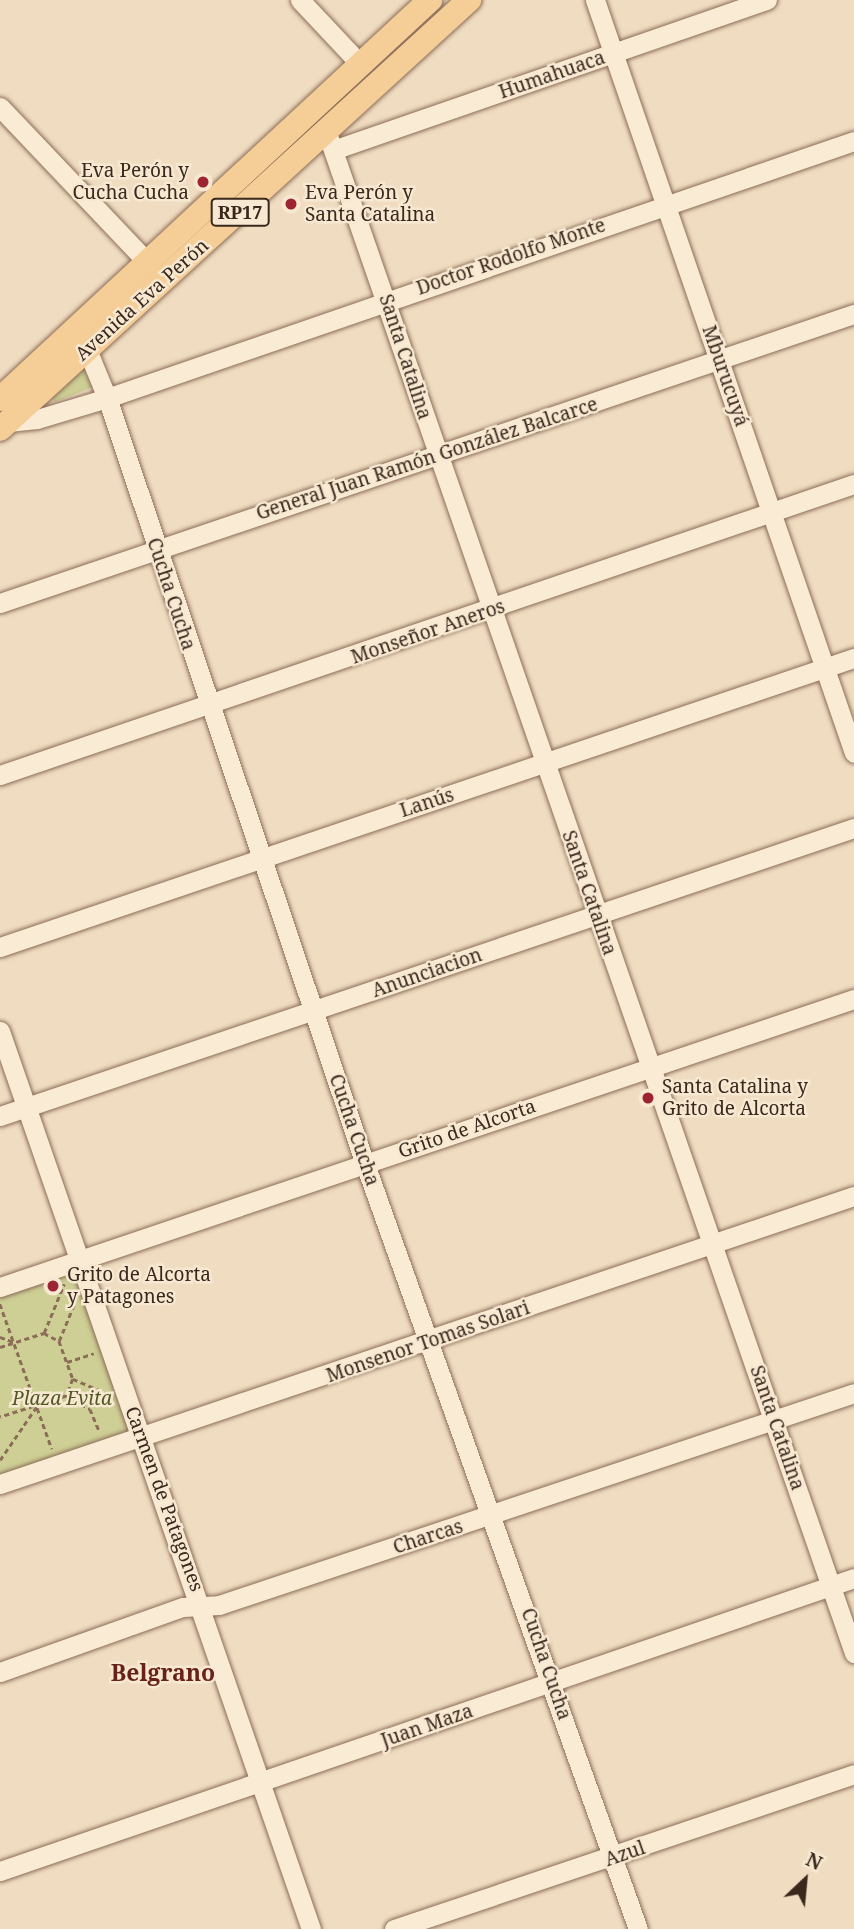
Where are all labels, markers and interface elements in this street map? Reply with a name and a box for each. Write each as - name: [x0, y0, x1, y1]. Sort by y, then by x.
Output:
- street label: Humahuaca: [496, 46, 608, 104]
- place label: Eva Perón y Cucha Cucha: [72, 160, 189, 204]
- marker: Eva Perón y Cucha Cucha: [195, 174, 211, 190]
- place label: Eva Perón y Santa Catalina: [305, 182, 435, 226]
- marker: Eva Perón y Santa Catalina: [283, 196, 299, 212]
- road number: RP17: [210, 197, 270, 226]
- street label: Doctor Rodolfo Monte: [413, 214, 609, 300]
- street label: Avenida Eva Perón: [71, 234, 213, 366]
- street label: Santa Catalina: [374, 292, 436, 422]
- street label: Mburucuyá: [697, 322, 753, 430]
- street label: General Juan Ramón González Balcarce: [253, 393, 601, 525]
- street label: Cucha Cucha: [142, 535, 200, 653]
- street label: Monseñor Aneros: [348, 595, 508, 669]
- street label: Lanús: [397, 784, 457, 822]
- street label: Santa Catalina: [557, 828, 621, 958]
- street label: Anunciacion: [369, 944, 485, 1002]
- street label: Cucha Cucha: [324, 1071, 384, 1189]
- place label: Santa Catalina y Grito de Alcorta: [662, 1076, 808, 1120]
- marker: Santa Catalina y Grito de Alcorta: [640, 1090, 656, 1106]
- street label: Grito de Alcorta: [395, 1095, 539, 1163]
- place label: Grito de Alcorta y Patagones: [67, 1264, 211, 1308]
- marker: Grito de Alcorta y Patagones: [45, 1278, 61, 1294]
- street label: Monsenor Tomas Solari: [323, 1296, 533, 1388]
- street label: Santa Catalina: [745, 1363, 809, 1493]
- park label: Plaza Evita: [12, 1388, 112, 1410]
- street label: Carmen de Patagones: [120, 1403, 208, 1595]
- street label: Charcas: [390, 1515, 466, 1559]
- street label: Cucha Cucha: [516, 1605, 576, 1723]
- district label: Belgrano: [111, 1658, 215, 1686]
- street label: Juan Maza: [378, 1700, 476, 1752]
- street label: Azul: [602, 1837, 648, 1871]
- north arrow: [770, 1845, 840, 1915]
- text: N: [802, 1846, 827, 1876]

